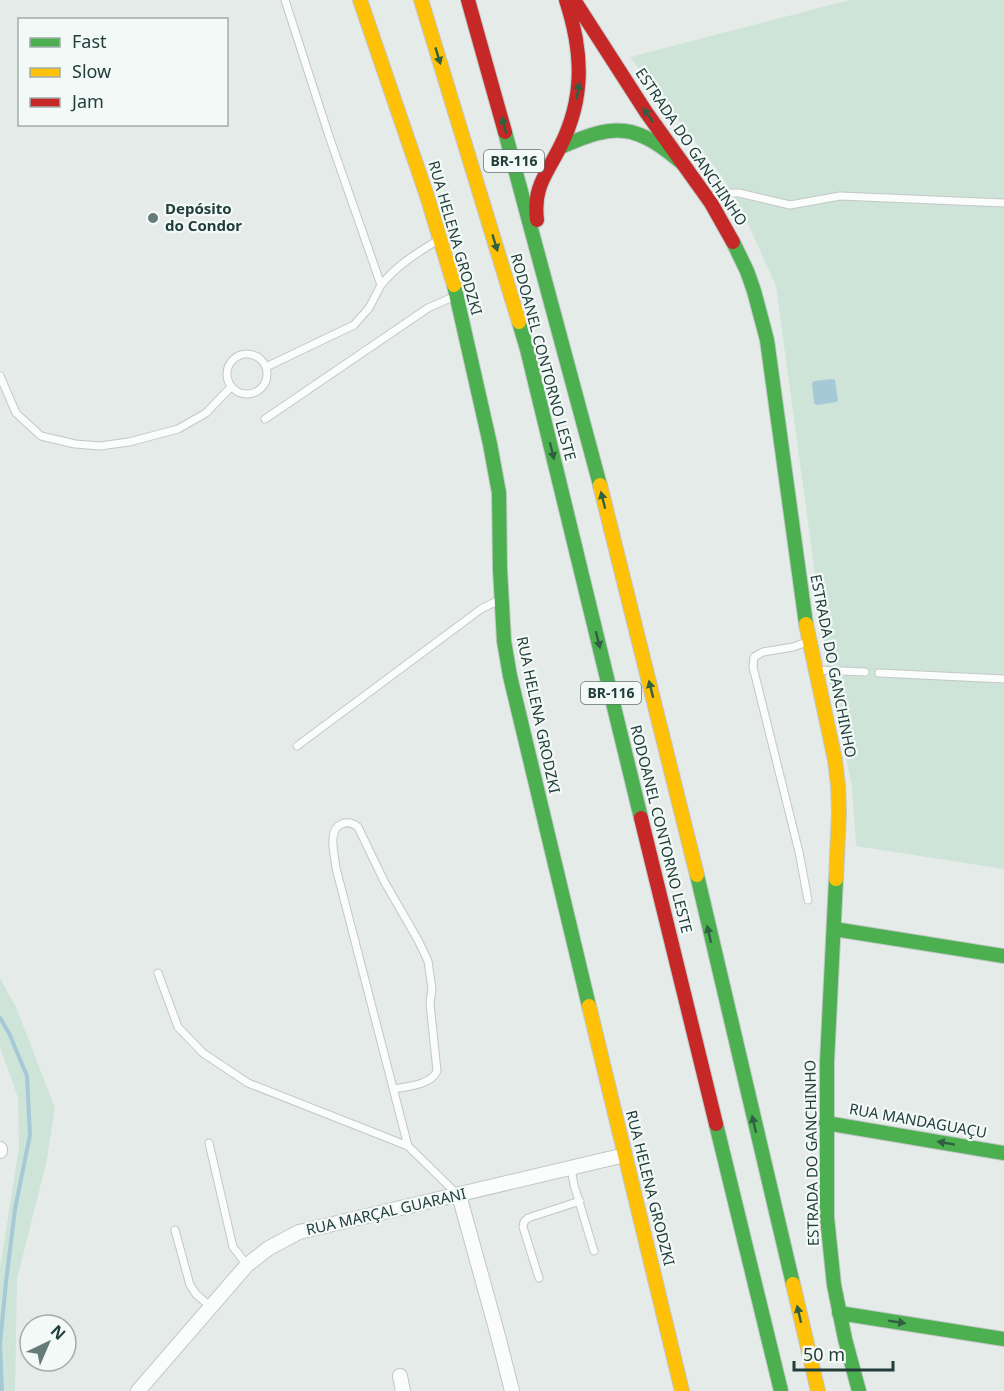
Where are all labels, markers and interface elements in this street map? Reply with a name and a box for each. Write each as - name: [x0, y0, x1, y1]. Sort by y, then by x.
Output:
- legend: [18, 18, 228, 126]
- text: Fast: [72, 29, 107, 53]
- one-way arrow: [434, 47, 443, 65]
- text: Slow: [72, 59, 111, 83]
- street label: ESTRADA DO GANCHINHO: [631, 64, 752, 229]
- one-way arrow: [573, 81, 582, 100]
- text: Jam: [70, 89, 104, 113]
- one-way arrow: [642, 107, 654, 123]
- one-way arrow: [499, 116, 508, 134]
- road number: BR-116: [484, 150, 544, 172]
- street label: RUA HELENA GRODZKI: [424, 158, 488, 317]
- place label: Depósito do Condor: [165, 198, 242, 235]
- marker: Depósito do Condor: [146, 211, 160, 225]
- one-way arrow: [491, 234, 500, 252]
- street label: RODOANEL CONTORNO LESTE: [507, 251, 581, 463]
- one-way arrow: [547, 442, 557, 460]
- one-way arrow: [597, 491, 607, 509]
- street label: ESTRADA DO GANCHINHO: [806, 572, 862, 759]
- one-way arrow: [593, 631, 603, 649]
- street label: RUA HELENA GRODZKI: [513, 635, 565, 795]
- one-way arrow: [645, 680, 655, 698]
- road number: BR-116: [581, 682, 641, 704]
- street label: RODOANEL CONTORNO LESTE: [626, 723, 698, 935]
- one-way arrow: [704, 925, 714, 943]
- street label: ESTRADA DO GANCHINHO: [799, 1060, 823, 1246]
- street label: RUA MANDAGUAÇU: [848, 1098, 989, 1142]
- street label: RUA HELENA GRODZKI: [622, 1108, 680, 1268]
- one-way arrow: [749, 1115, 759, 1133]
- one-way arrow: [937, 1138, 956, 1147]
- street label: RUA MARÇAL GUARANI: [304, 1183, 468, 1239]
- one-way arrow: [794, 1304, 804, 1323]
- north arrow: [18, 1313, 78, 1373]
- one-way arrow: [887, 1318, 906, 1327]
- text: N: [46, 1320, 71, 1345]
- scale bar: [794, 1334, 893, 1372]
- text: 50 m: [803, 1342, 845, 1366]

